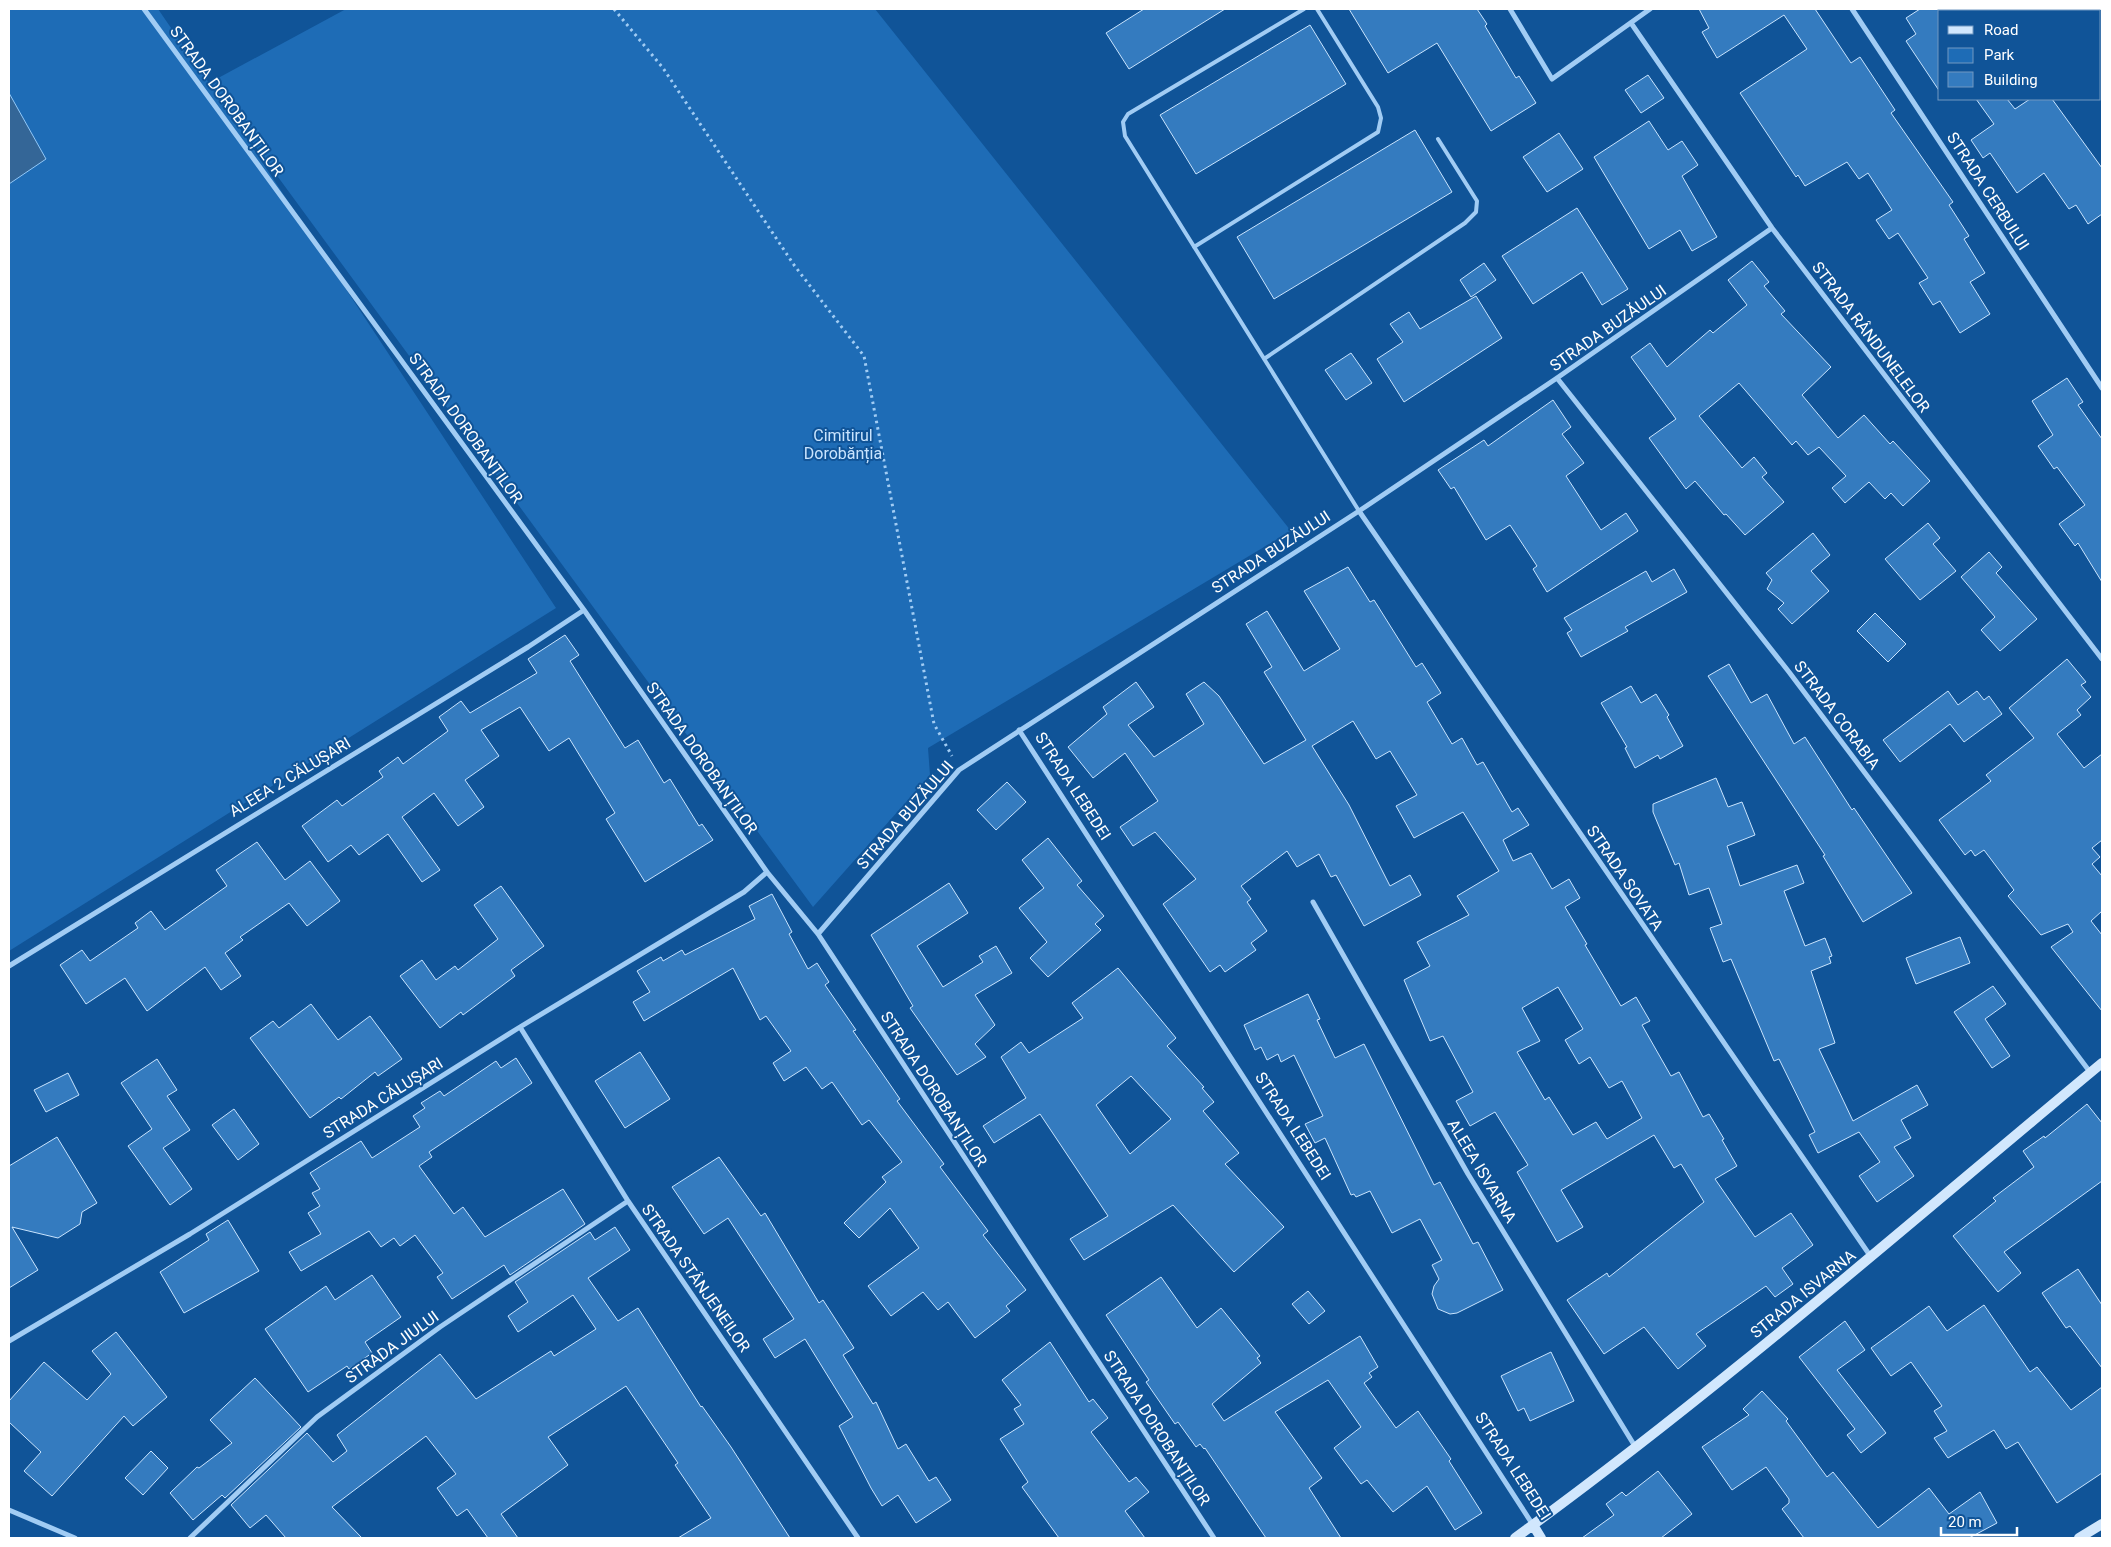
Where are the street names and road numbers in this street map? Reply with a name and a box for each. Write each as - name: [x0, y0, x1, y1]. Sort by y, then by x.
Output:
- street label: STRADA DOROBANȚILOR: [165, 22, 288, 180]
- street label: STRADA CERBULUI: [1943, 128, 2033, 254]
- street label: STRADA RÂNDUNELELOR: [1808, 258, 1934, 416]
- street label: STRADA BUZĂULUI: [1546, 281, 1670, 375]
- street label: STRADA DOROBANȚILOR: [404, 349, 527, 507]
- street label: STRADA BUZĂULUI: [1208, 507, 1334, 597]
- street label: STRADA CORABIA: [1790, 657, 1884, 773]
- street label: STRADA DOROBANȚILOR: [642, 678, 762, 838]
- street label: STRADA LEBEDEI: [1031, 728, 1115, 844]
- street label: ALEEA 2 CĂLUȘARI: [226, 733, 355, 822]
- street label: STRADA BUZĂULUI: [853, 757, 957, 873]
- street label: STRADA SOVATA: [1583, 822, 1668, 935]
- street label: STRADA DOROBANȚILOR: [876, 1008, 991, 1171]
- street label: STRADA CĂLUȘARI: [320, 1053, 447, 1143]
- street label: STRADA LEBEDEI: [1251, 1068, 1335, 1184]
- street label: ALEEA ISVARNA: [1444, 1116, 1521, 1227]
- street label: STRADA STÂNJENEILOR: [638, 1200, 754, 1356]
- street label: STRADA ISVARNA: [1747, 1245, 1860, 1342]
- street label: STRADA JIULUI: [342, 1307, 442, 1387]
- street label: STRADA DOROBANȚILOR: [1099, 1347, 1214, 1510]
- street label: STRADA LEBEDEI: [1471, 1408, 1555, 1524]

